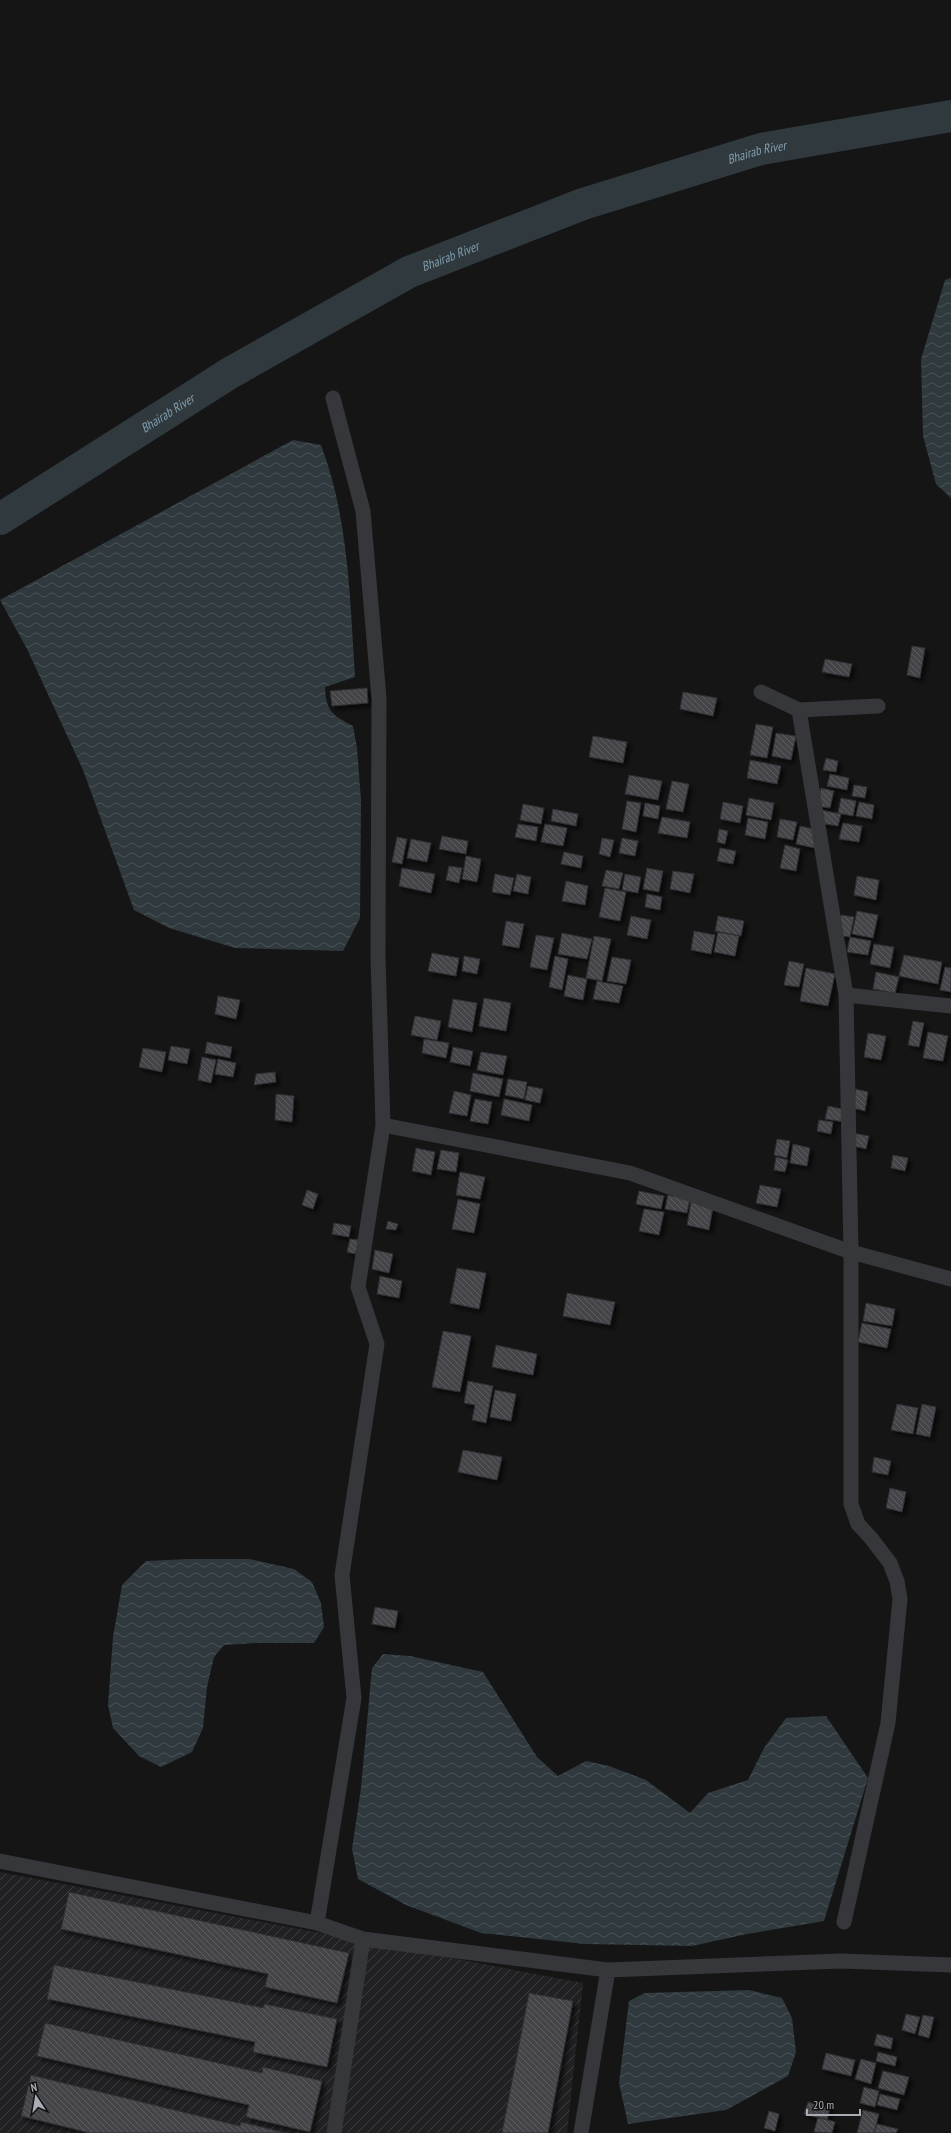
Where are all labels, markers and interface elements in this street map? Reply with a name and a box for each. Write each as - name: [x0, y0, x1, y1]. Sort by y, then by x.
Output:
- water label: Bhairab River: [725, 136, 790, 168]
- water label: Bhairab River: [419, 237, 484, 275]
- water label: Bhairab River: [137, 389, 199, 437]
- north arrow: [16, 2077, 56, 2117]
- text: N: [30, 2080, 38, 2095]
- scale bar: [807, 2091, 860, 2117]
- text: 20 m: [813, 2097, 834, 2112]

